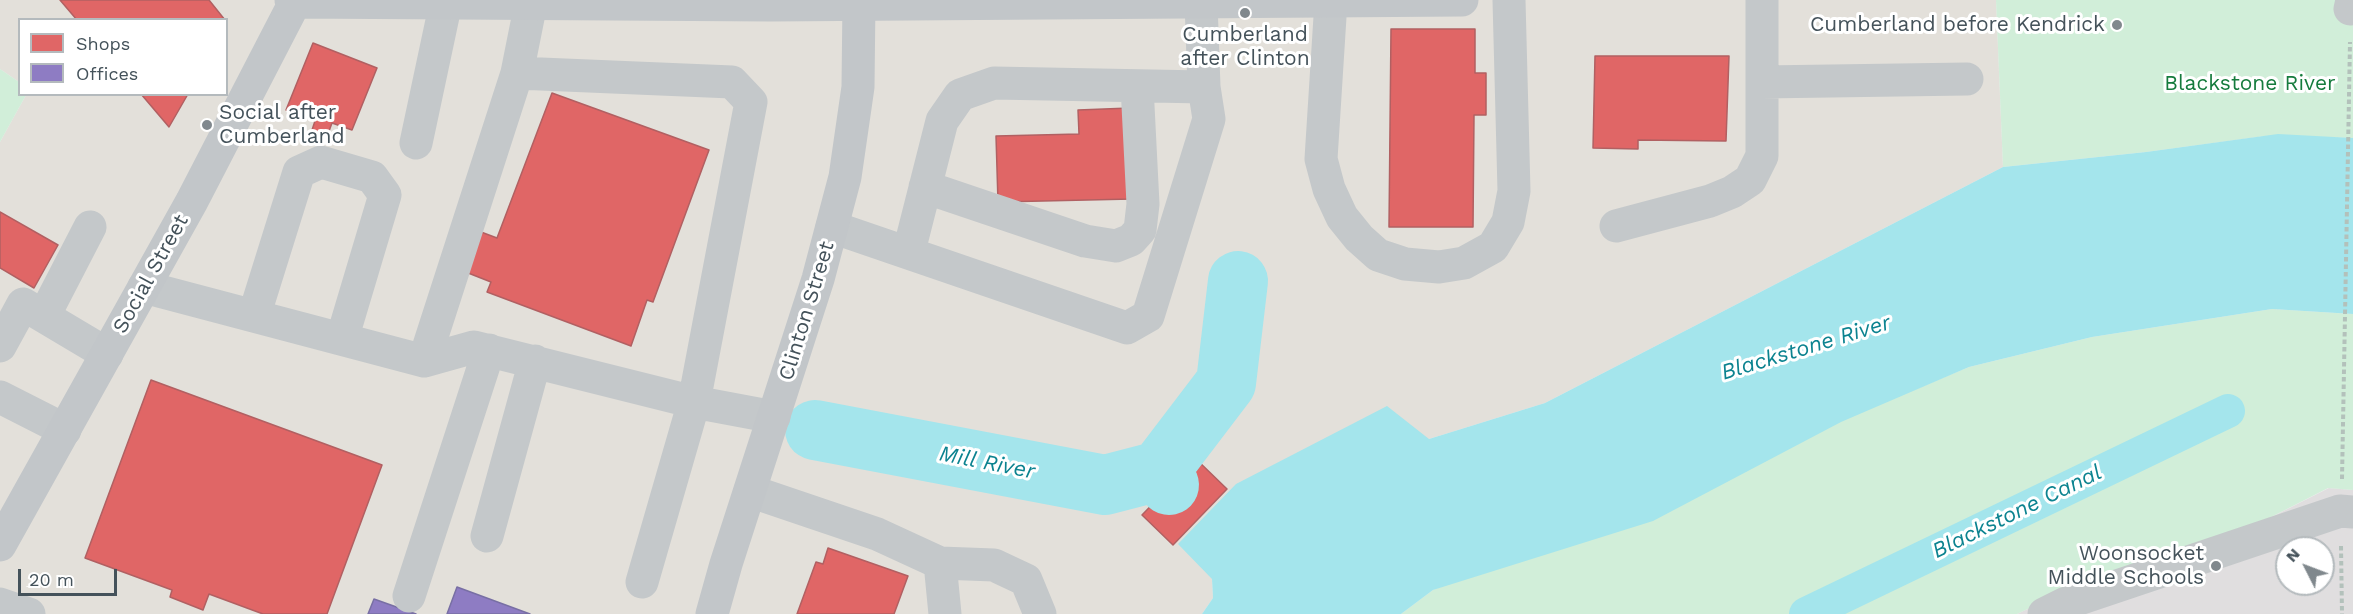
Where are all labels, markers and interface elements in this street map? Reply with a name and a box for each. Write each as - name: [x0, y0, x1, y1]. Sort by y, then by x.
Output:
- marker: Cumberland after Clinton: [1238, 6, 1252, 20]
- place label: Cumberland before Kendrick: [1810, 12, 2105, 38]
- legend: [18, 18, 228, 96]
- marker: Cumberland before Kendrick: [2110, 18, 2124, 32]
- place label: Cumberland after Clinton: [1180, 22, 1310, 72]
- text: Shops: [76, 33, 130, 54]
- text: Offices: [76, 63, 138, 84]
- park label: Blackstone River: [2164, 71, 2336, 97]
- place label: Social after Cumberland: [219, 100, 345, 150]
- marker: Social after Cumberland: [200, 118, 214, 132]
- street label: Social Street: [108, 210, 194, 338]
- street label: Clinton Street: [774, 238, 840, 384]
- water label: Blackstone River: [1718, 310, 1894, 386]
- water label: Mill River: [937, 441, 1037, 485]
- water label: Blackstone Canal: [1928, 459, 2106, 565]
- north arrow: [2275, 536, 2335, 596]
- place label: Woonsocket Middle Schools: [2048, 541, 2204, 591]
- text: N: [2282, 544, 2304, 566]
- scale bar: [21, 557, 120, 595]
- marker: Woonsocket Middle Schools: [2209, 559, 2223, 573]
- text: 20 m: [29, 569, 74, 590]

